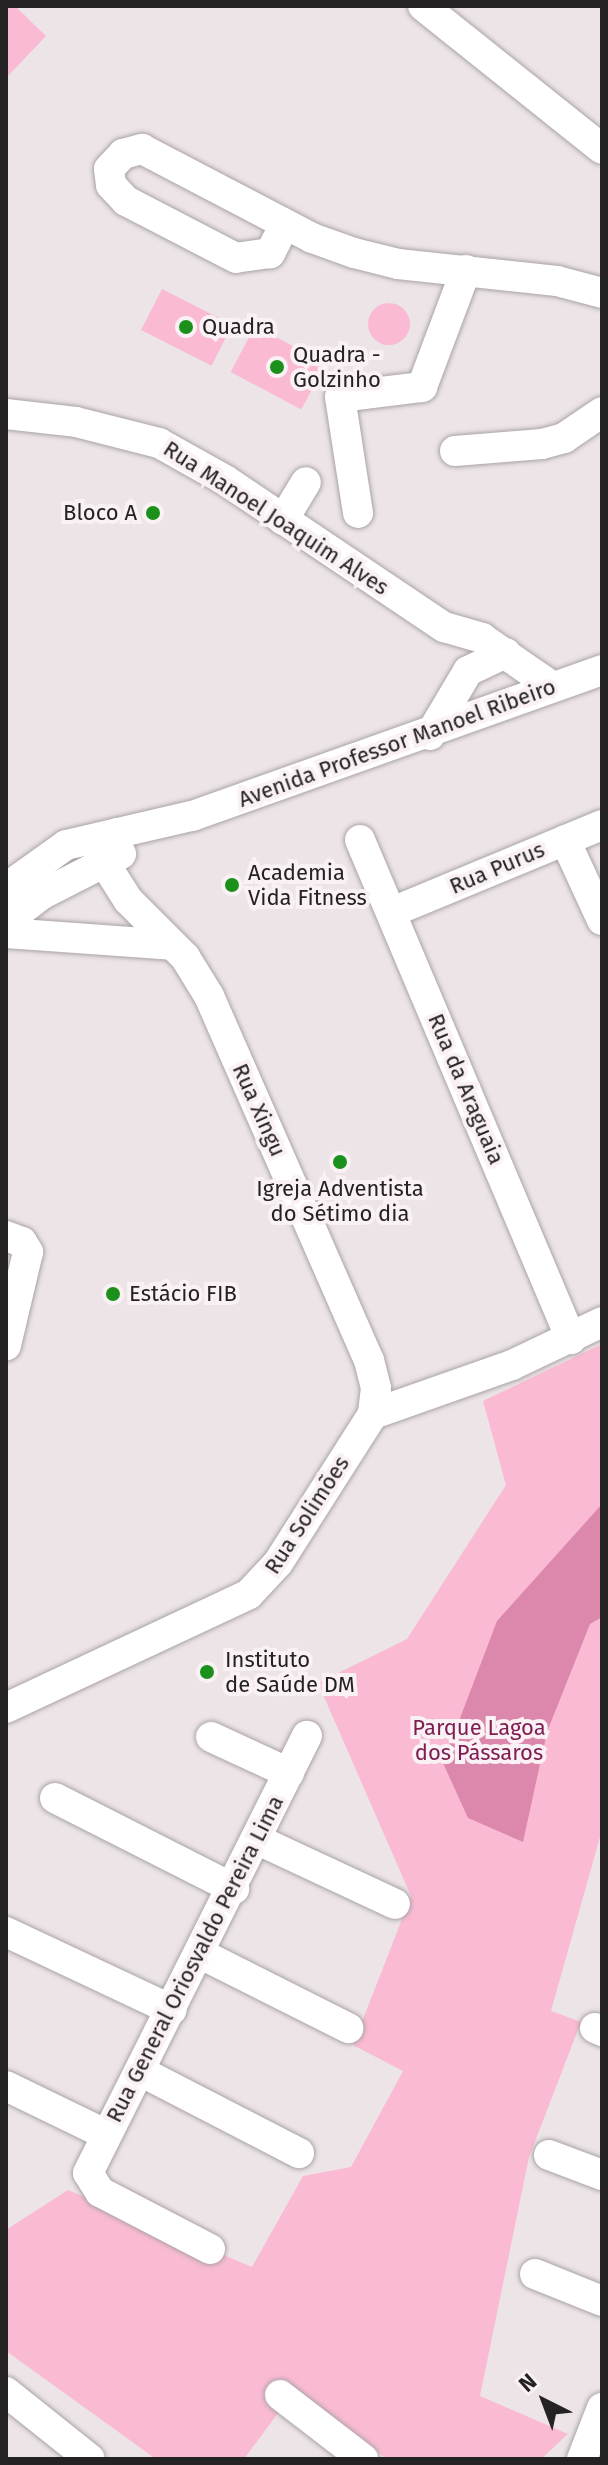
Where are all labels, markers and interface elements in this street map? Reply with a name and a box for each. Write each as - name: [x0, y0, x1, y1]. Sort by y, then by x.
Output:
- place label: Quadra: [202, 314, 275, 340]
- marker: Quadra: [177, 318, 195, 336]
- place label: Quadra - Golzinho: [293, 341, 381, 392]
- marker: Quadra - Golzinho: [268, 358, 286, 376]
- street label: Rua Manoel Joaquim Alves: [159, 435, 393, 601]
- place label: Bloco A: [63, 500, 137, 526]
- marker: Bloco A: [144, 504, 162, 522]
- street label: Avenida Professor Manoel Ribeiro: [235, 673, 559, 813]
- street label: Rua Purus: [446, 836, 548, 900]
- place label: Academia Vida Fitness: [248, 859, 367, 910]
- marker: Academia Vida Fitness: [223, 876, 241, 894]
- street label: Rua da Araguaia: [422, 1010, 510, 1168]
- street label: Rua Xingu: [227, 1059, 291, 1161]
- marker: Igreja Adventista do Sétimo dia: [331, 1153, 349, 1171]
- place label: Igreja Adventista do Sétimo dia: [256, 1175, 424, 1226]
- place label: Estácio FIB: [129, 1281, 237, 1307]
- marker: Estácio FIB: [104, 1285, 122, 1303]
- street label: Rua Solimões: [259, 1451, 355, 1579]
- place label: Instituto de Saúde DM: [225, 1646, 355, 1698]
- marker: Instituto de Saúde DM: [196, 1661, 218, 1683]
- park label: Parque Lagoa dos Pássaros: [412, 1714, 546, 1766]
- street label: Rua General Oriosvaldo Pereira Lima: [101, 1791, 289, 2127]
- north arrow: [504, 2361, 584, 2441]
- text: N: [513, 2368, 542, 2398]

